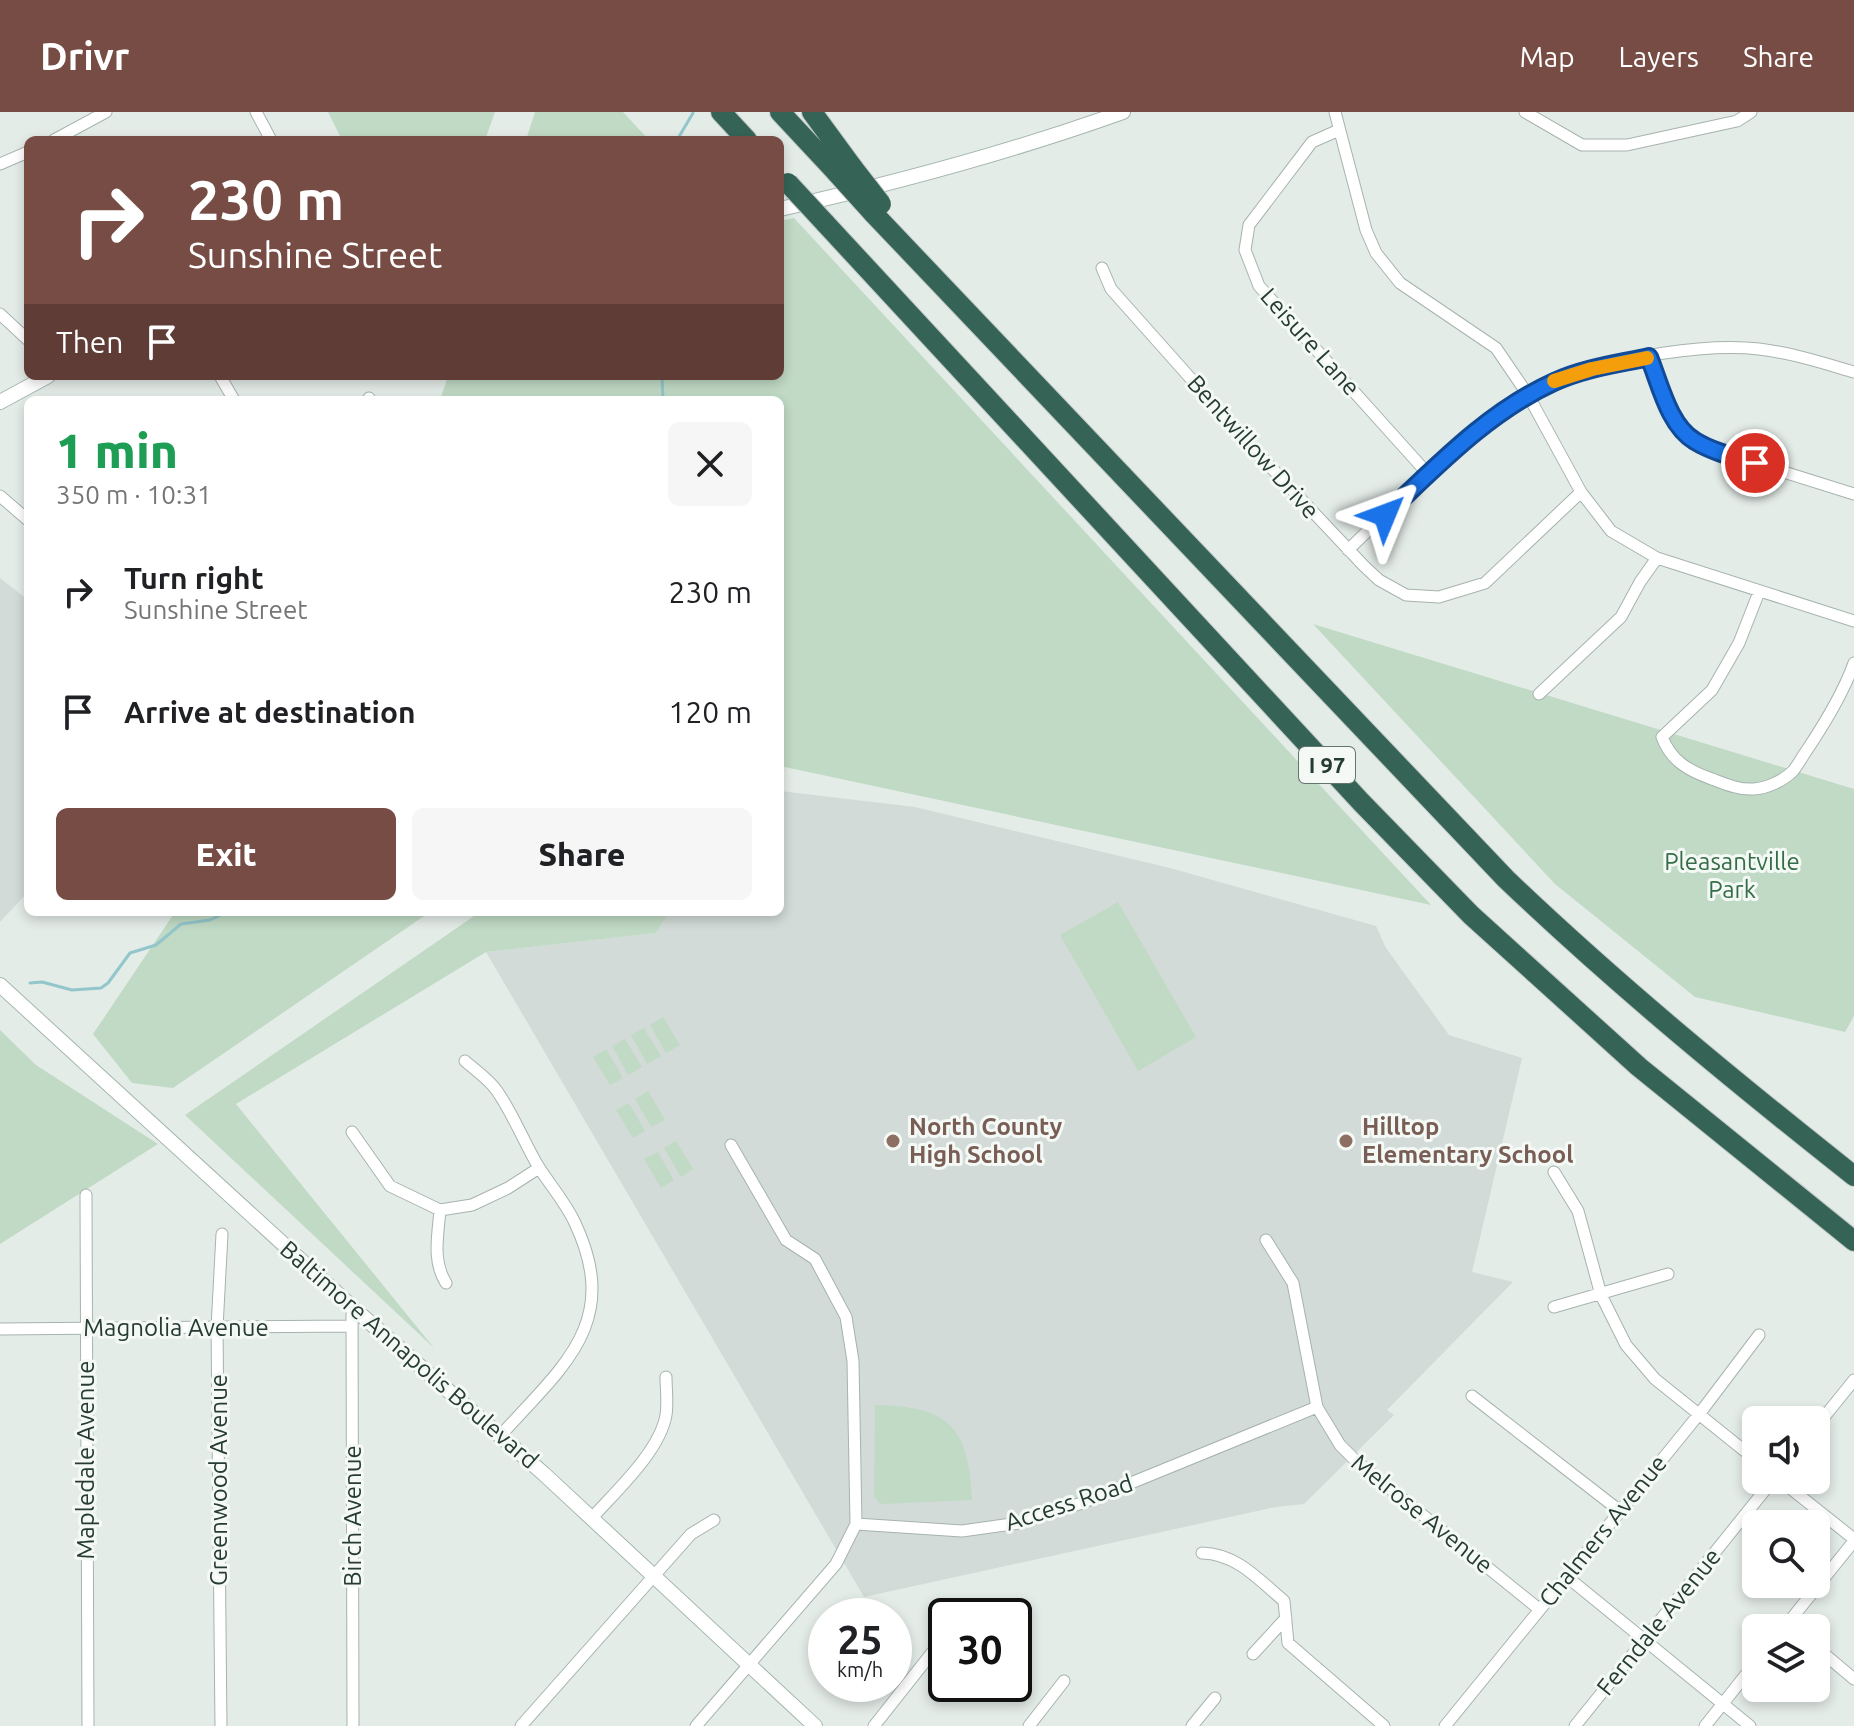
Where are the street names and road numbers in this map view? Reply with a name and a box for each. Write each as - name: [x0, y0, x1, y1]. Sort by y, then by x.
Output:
- street label: Leisure Lane: [1255, 283, 1365, 401]
- street label: Bentwillow Drive: [1182, 369, 1325, 524]
- road number: I 97: [1299, 747, 1355, 783]
- street label: Baltimore Annapolis Boulevard: [275, 1235, 544, 1474]
- street label: Magnolia Avenue: [83, 1314, 269, 1341]
- street label: Mapledale Avenue: [72, 1360, 99, 1560]
- street label: Greenwood Avenue: [205, 1374, 232, 1586]
- street label: Birch Avenue: [339, 1445, 366, 1587]
- street label: Melrose Avenue: [1346, 1449, 1498, 1579]
- street label: Chalmers Avenue: [1533, 1450, 1672, 1612]
- street label: Access Road: [1002, 1469, 1136, 1536]
- street label: Ferndale Avenue: [1591, 1543, 1726, 1700]

